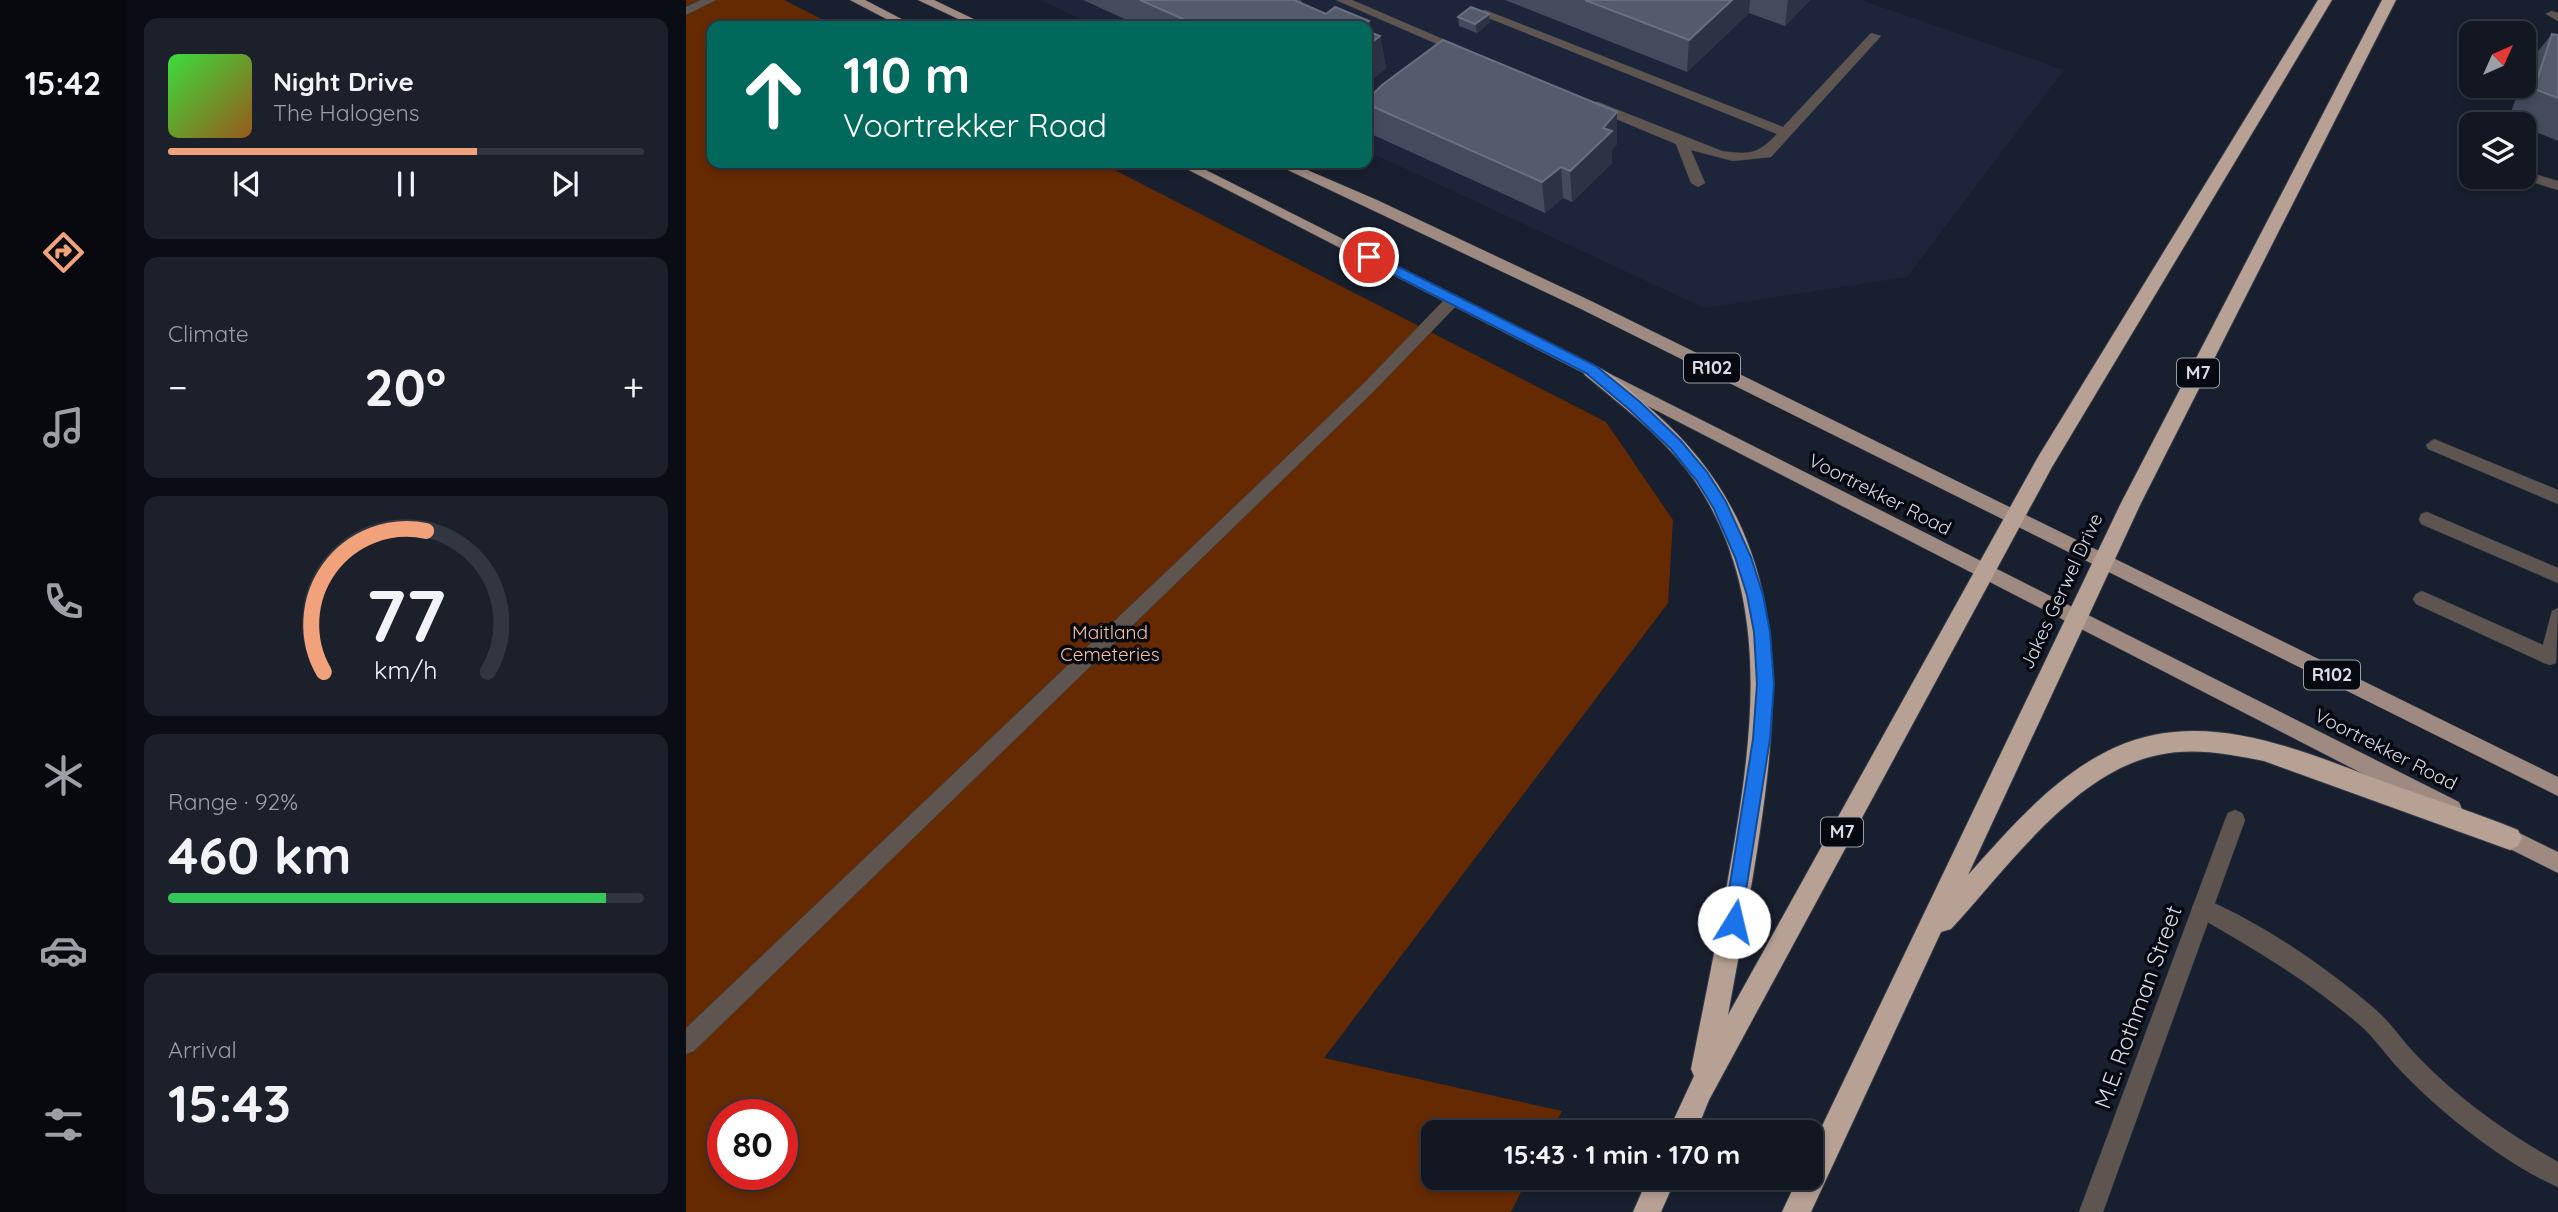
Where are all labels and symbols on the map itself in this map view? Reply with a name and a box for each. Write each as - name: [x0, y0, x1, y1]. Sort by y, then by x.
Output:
- north arrow: [2459, 21, 2536, 98]
- pin: [1339, 227, 1399, 287]
- road number: R102: [1684, 354, 1740, 382]
- road number: M7: [2177, 358, 2219, 388]
- street label: Voortrekker Road: [1805, 448, 1955, 540]
- street label: Jakes Gerwel Drive: [2014, 509, 2108, 673]
- park label: Maitland Cemeteries: [1060, 620, 1160, 666]
- road number: R102: [2304, 660, 2360, 690]
- street label: Voortrekker Road: [2311, 703, 2461, 795]
- road number: M7: [1821, 818, 1863, 846]
- position arrow: [1697, 885, 1771, 959]
- street label: M.E. Rothman Street: [2087, 901, 2188, 1112]
- speed limit sign: 80: [707, 1099, 798, 1190]

